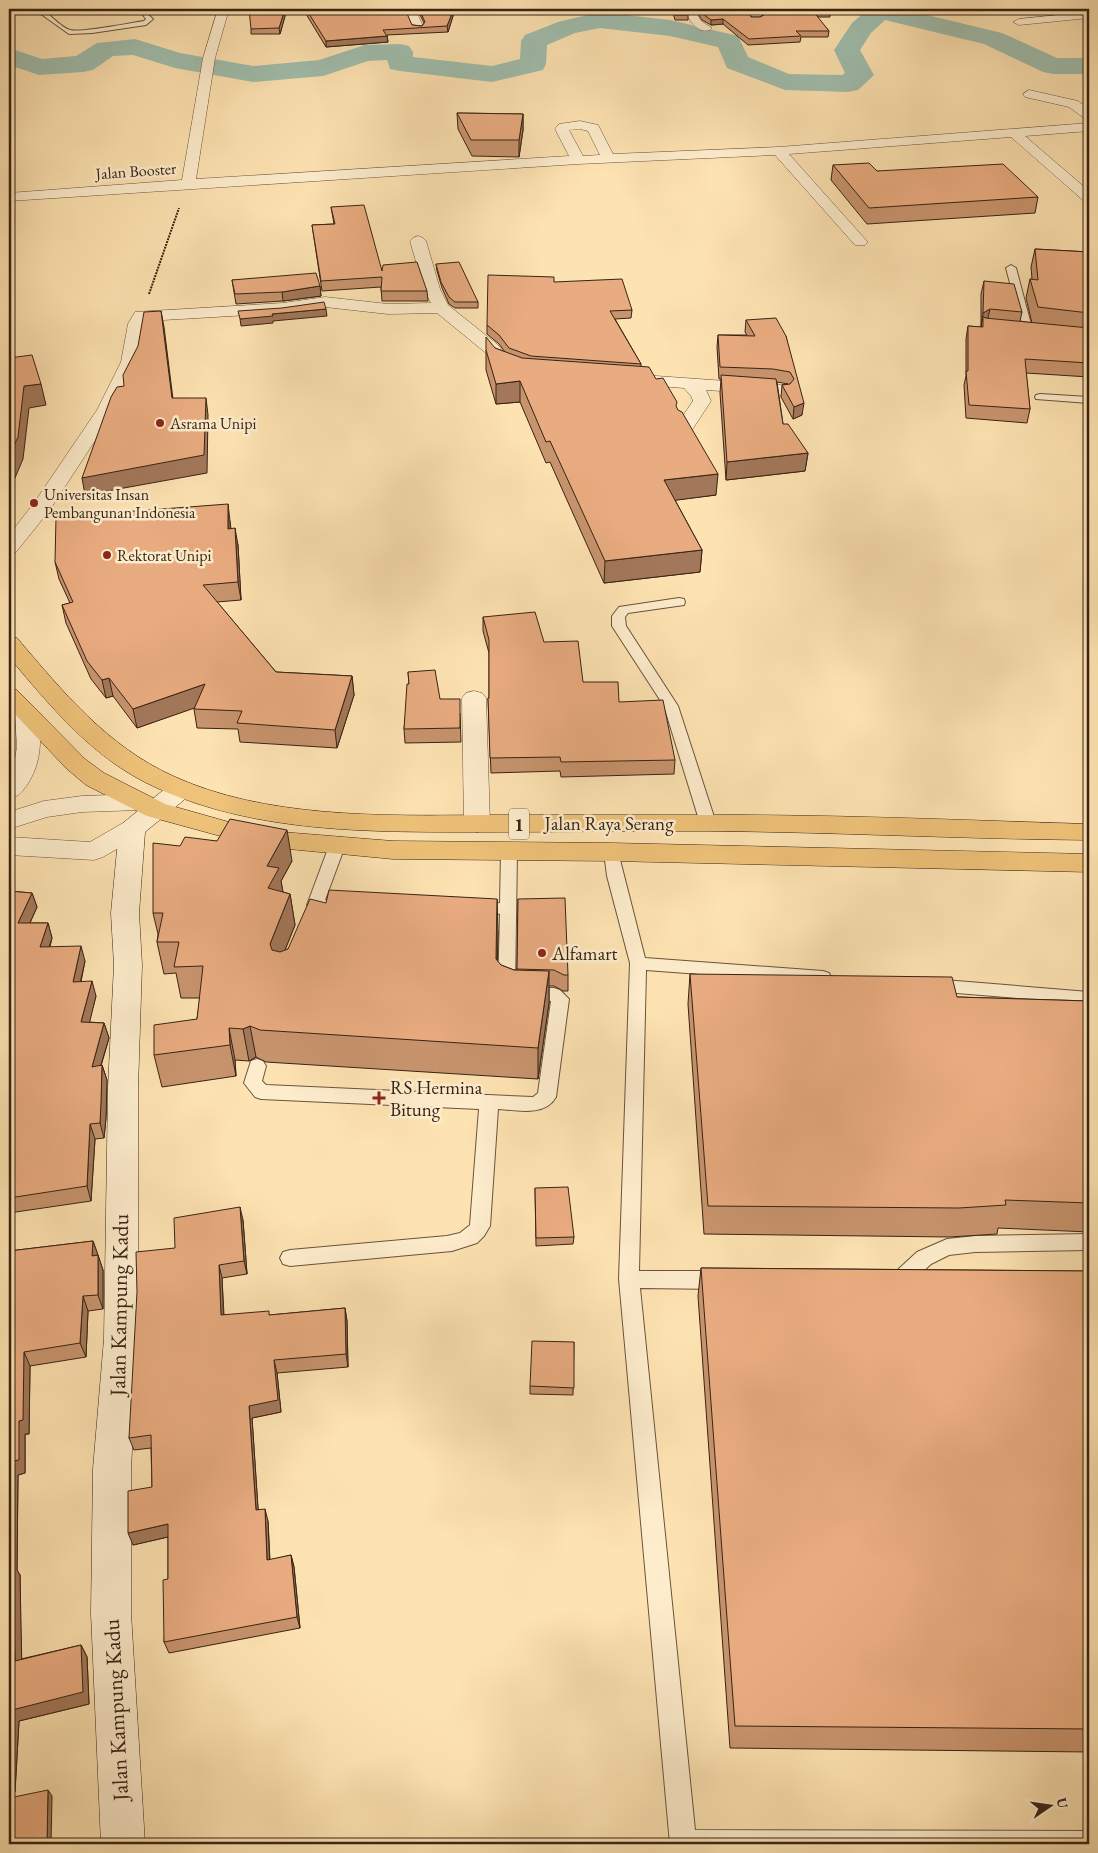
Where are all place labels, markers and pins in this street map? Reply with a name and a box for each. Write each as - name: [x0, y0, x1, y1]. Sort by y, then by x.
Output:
- place label: Asrama Unipi: [169, 413, 256, 434]
- marker: Asrama Unipi: [154, 417, 166, 429]
- place label: Universitas Insan Pembangunan Indonesia: [44, 484, 196, 523]
- marker: Universitas Insan Pembangunan Indonesia: [28, 497, 40, 509]
- place label: Rektorat Unipi: [117, 545, 212, 566]
- marker: Rektorat Unipi: [101, 549, 113, 561]
- place label: Alfamart: [551, 941, 618, 966]
- marker: Alfamart: [536, 947, 548, 959]
- place label: RS Hermina Bitung: [390, 1075, 483, 1122]
- marker: RS Hermina Bitung: [372, 1091, 386, 1105]

